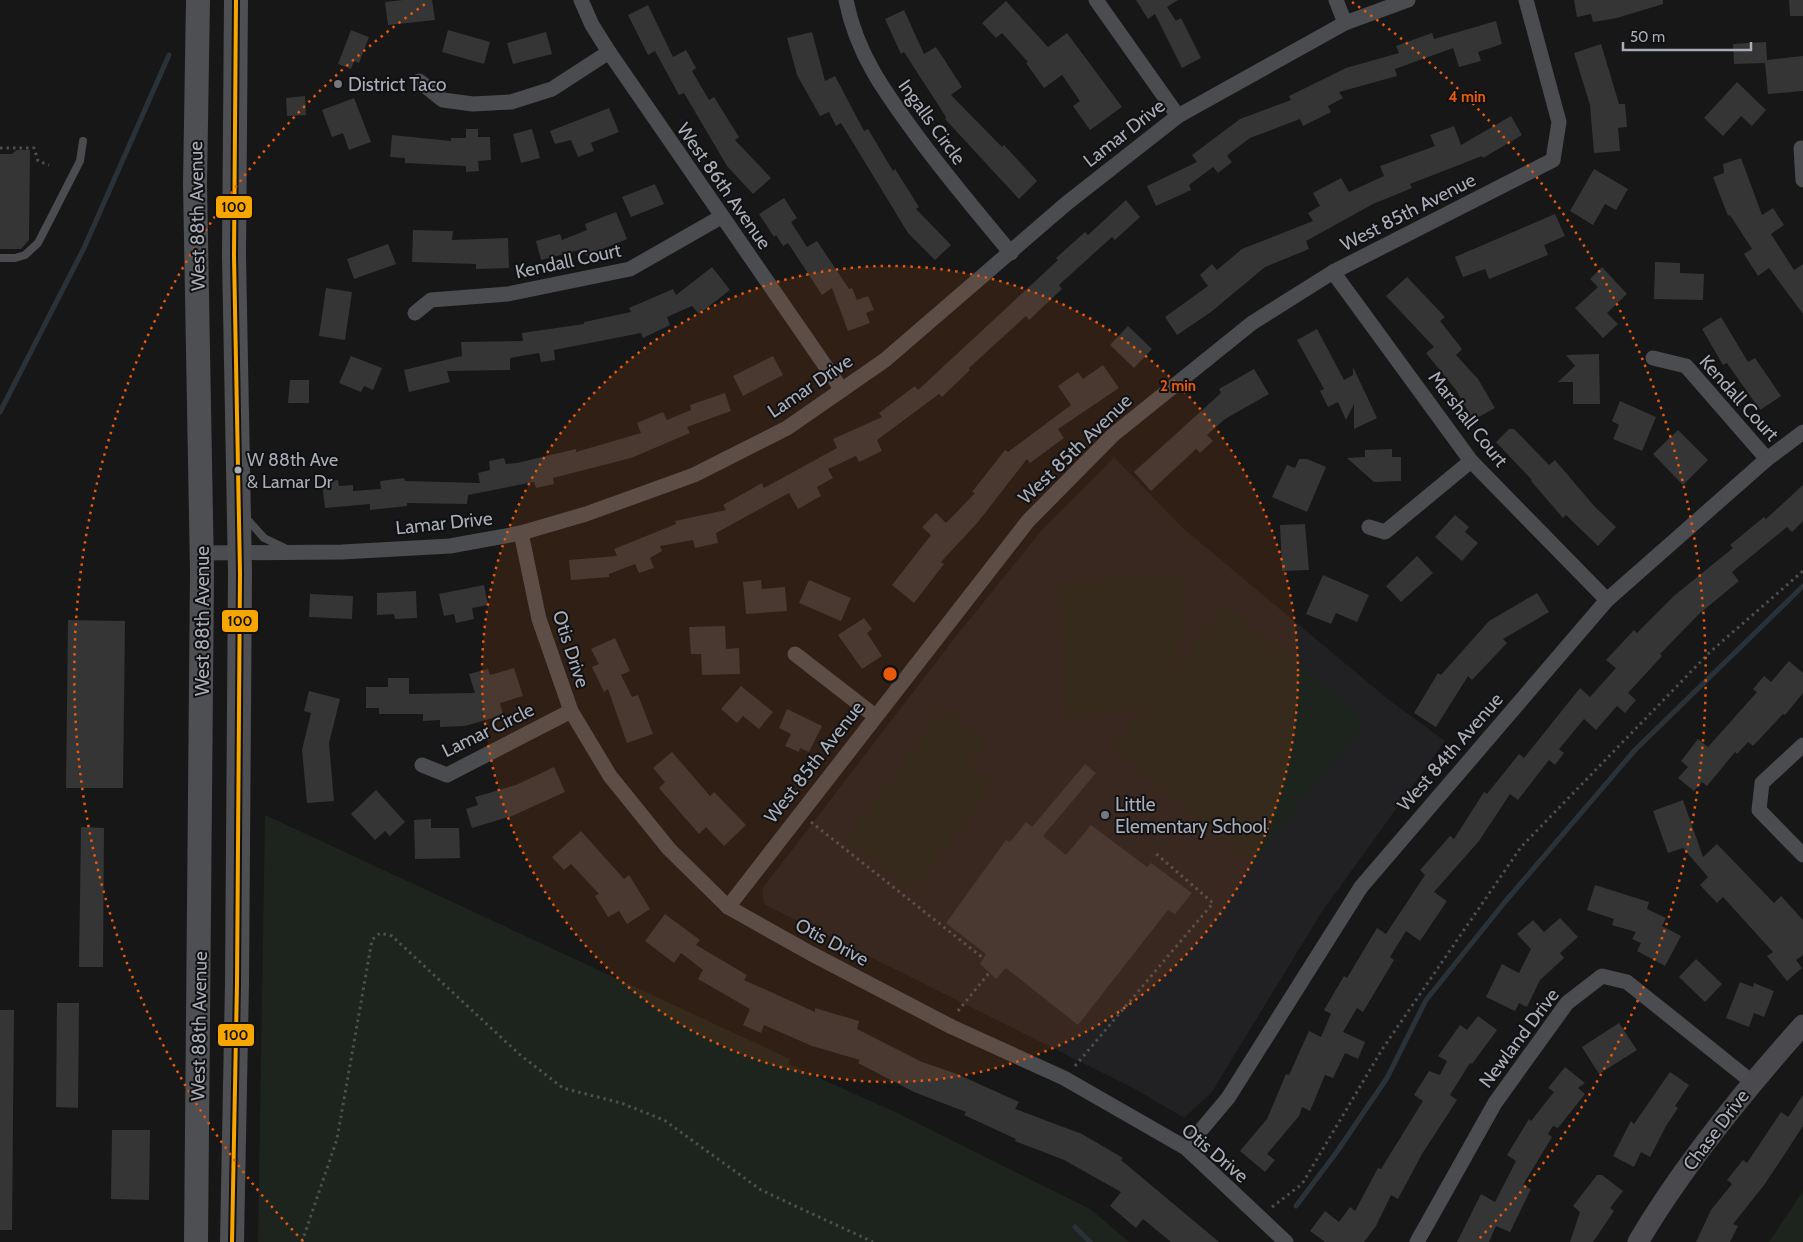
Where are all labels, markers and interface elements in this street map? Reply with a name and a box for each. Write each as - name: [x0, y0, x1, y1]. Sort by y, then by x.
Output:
- scale bar: [1623, 20, 1750, 52]
- text: 50 m: [1630, 28, 1665, 46]
- place label: District Taco: [348, 73, 446, 96]
- street label: Ingalls Circle: [893, 75, 971, 169]
- marker: District Taco: [332, 78, 344, 90]
- text: 4 min: [1448, 88, 1486, 106]
- street label: Lamar Drive: [1079, 94, 1170, 172]
- street label: West 86th Avenue: [672, 118, 776, 254]
- street label: West 88th Avenue: [184, 141, 210, 291]
- street label: West 85th Avenue: [1337, 168, 1480, 256]
- line badge: 100: [215, 195, 253, 219]
- text: 100: [222, 198, 247, 216]
- street label: Kendall Court: [513, 238, 624, 283]
- street label: Lamar Drive: [763, 349, 857, 423]
- street label: Kendall Court: [1694, 350, 1784, 446]
- street label: Marshall Court: [1423, 367, 1513, 472]
- text: 2 min: [1160, 377, 1196, 395]
- street label: West 85th Avenue: [1014, 389, 1137, 509]
- place label: W 88th Ave & Lamar Dr: [247, 449, 338, 493]
- marker: W 88th Ave & Lamar Dr: [233, 465, 243, 475]
- street label: Lamar Drive: [394, 506, 494, 540]
- street label: West 88th Avenue: [191, 546, 214, 696]
- street label: Otis Drive: [548, 607, 594, 691]
- line badge: 100: [221, 609, 259, 633]
- text: 100: [228, 612, 253, 630]
- centre of rings: [881, 665, 899, 683]
- street label: West 84th Avenue: [1392, 688, 1508, 816]
- street label: West 85th Avenue: [759, 696, 869, 828]
- street label: Lamar Circle: [438, 698, 538, 762]
- place label: Little Elementary School: [1115, 793, 1268, 838]
- marker: Little Elementary School: [1099, 809, 1111, 821]
- street label: Otis Drive: [791, 913, 873, 971]
- street label: West 88th Avenue: [186, 951, 212, 1101]
- street label: Newland Drive: [1474, 984, 1564, 1092]
- line badge: 100: [217, 1023, 255, 1047]
- text: 100: [224, 1026, 249, 1044]
- street label: Chase Drive: [1678, 1085, 1754, 1175]
- street label: Otis Drive: [1177, 1119, 1253, 1188]

